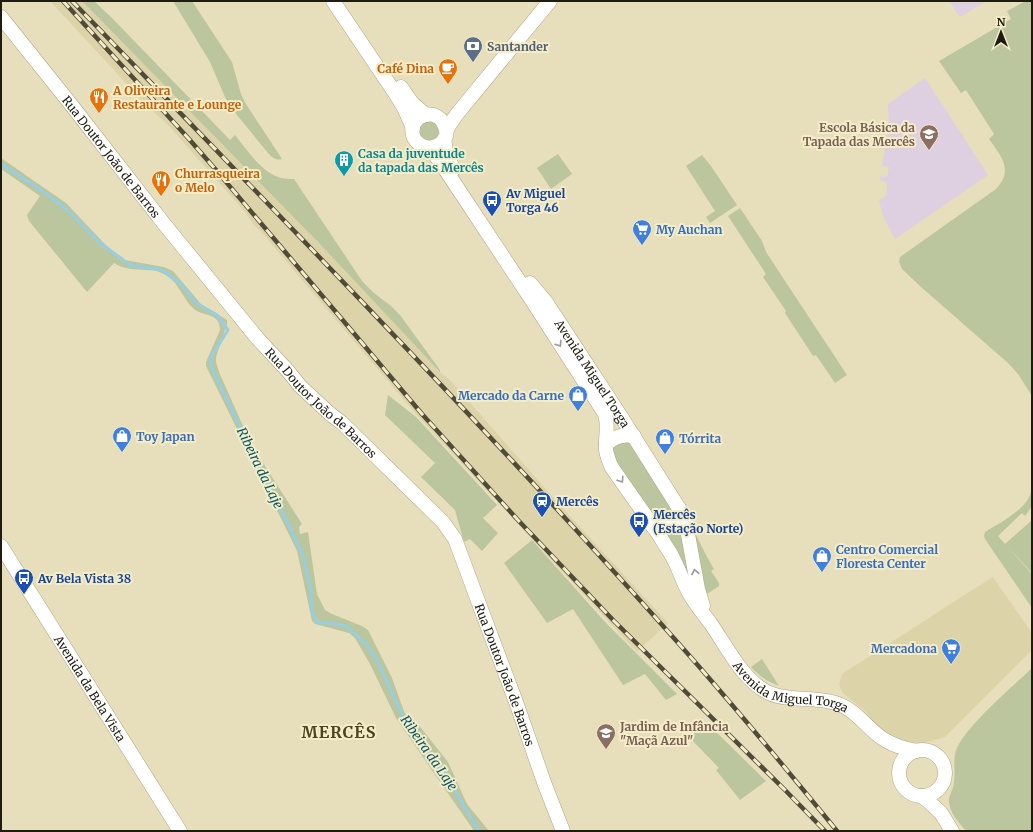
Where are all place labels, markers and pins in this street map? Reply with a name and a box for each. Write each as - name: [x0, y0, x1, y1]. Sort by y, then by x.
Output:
- bank icon: Santander: [462, 35, 484, 63]
- place label: Santander: [487, 39, 549, 54]
- cafe icon: Café Dina: [437, 57, 459, 85]
- place label: Café Dina: [377, 61, 434, 76]
- place label: A Oliveira Restaurante e Lounge: [112, 83, 242, 112]
- restaurant icon: A Oliveira Restaurante e Lounge: [88, 86, 110, 114]
- place label: Escola Básica da Tapada das Mercês: [803, 120, 915, 149]
- school or university icon: Escola Básica da Tapada das Mercês: [918, 123, 940, 151]
- place label: Casa da juventude da tapada das Mercês: [358, 146, 484, 175]
- building icon: Casa da juventude da tapada das Mercês: [333, 149, 355, 177]
- place label: Churrasqueira o Melo: [175, 166, 260, 195]
- restaurant icon: Churrasqueira o Melo: [150, 169, 172, 197]
- place label: Av Miguel Torga 46: [505, 186, 565, 215]
- bus stop icon: Av Miguel Torga 46: [481, 189, 503, 217]
- supermarket icon: My Auchan: [631, 218, 653, 246]
- place label: My Auchan: [656, 222, 722, 237]
- shop icon: Mercado da Carne: [567, 384, 589, 412]
- place label: Mercado da Carne: [458, 388, 564, 403]
- shop icon: Toy Japan: [111, 425, 133, 453]
- shop icon: Tórrita: [654, 427, 676, 455]
- place label: Toy Japan: [136, 429, 195, 444]
- place label: Tórrita: [679, 431, 721, 446]
- station icon: Mercês: [531, 490, 553, 518]
- place label: Mercês: [556, 494, 599, 509]
- place label: Mercês (Estação Norte): [653, 507, 743, 536]
- bus stop icon: Mercês (Estação Norte): [628, 510, 650, 538]
- place label: Centro Comercial Floresta Center: [836, 542, 938, 571]
- shop icon: Centro Comercial Floresta Center: [811, 545, 833, 573]
- bus stop icon: Av Bela Vista 38: [13, 567, 35, 595]
- place label: Av Bela Vista 38: [37, 571, 131, 586]
- supermarket icon: Mercadona: [940, 637, 962, 665]
- place label: Mercadona: [871, 641, 937, 656]
- place label: Jardim de Infância "Maçã Azul": [619, 719, 729, 748]
- school or university icon: Jardim de Infância "Maçã Azul": [595, 722, 617, 750]

